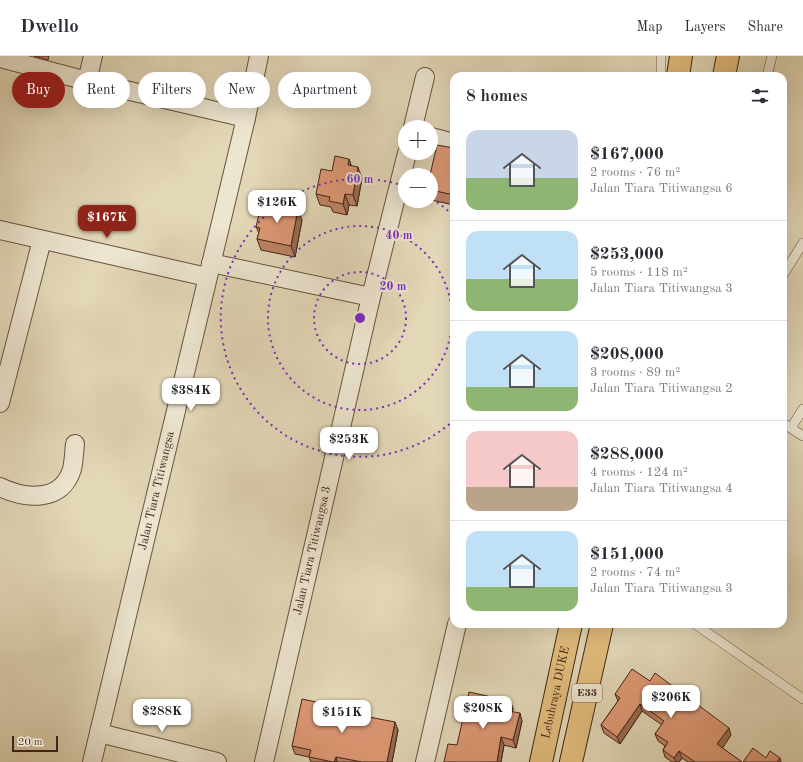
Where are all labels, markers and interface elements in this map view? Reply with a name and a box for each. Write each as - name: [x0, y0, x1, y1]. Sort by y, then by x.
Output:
- text: Dwello: [20, 18, 79, 37]
- text: Map: [637, 20, 663, 34]
- text: Layers: [685, 20, 726, 34]
- text: Share: [748, 20, 783, 34]
- chip: Buy: [12, 72, 65, 108]
- chip: Rent: [73, 72, 130, 108]
- chip: Filters: [138, 72, 206, 108]
- chip: New: [214, 72, 270, 108]
- chip: Apartment: [278, 72, 371, 108]
- icon: filters: [749, 85, 771, 107]
- text: 8 homes: [466, 88, 528, 105]
- map controls: [398, 120, 438, 208]
- button: +: [398, 120, 438, 160]
- icon: home: [498, 146, 546, 194]
- text: $167,000: [590, 146, 664, 163]
- text: 2 rooms · 76 m²: [590, 166, 680, 179]
- button: −: [398, 168, 438, 208]
- text: 60 m: [347, 174, 374, 186]
- text: Jalan Tiara Titiwangsa 6: [590, 182, 733, 195]
- pin: $126K: [249, 190, 305, 224]
- text: $126K: [257, 196, 297, 209]
- pin: $167K: [79, 205, 135, 239]
- text: $167K: [87, 211, 127, 224]
- text: 40 m: [386, 230, 413, 242]
- text: $253,000: [590, 246, 664, 263]
- icon: home: [498, 247, 546, 295]
- text: 5 rooms · 118 m²: [590, 266, 688, 279]
- text: 20 m: [380, 281, 407, 293]
- text: Jalan Tiara Titiwangsa 3: [590, 282, 733, 295]
- centre of rings: [353, 311, 367, 325]
- text: $208,000: [590, 346, 664, 363]
- icon: home: [498, 347, 546, 395]
- text: 3 rooms · 89 m²: [590, 366, 680, 379]
- pin: $384K: [163, 378, 219, 412]
- text: Jalan Tiara Titiwangsa 2: [590, 382, 733, 395]
- text: $384K: [171, 384, 211, 397]
- pin: $253K: [321, 427, 377, 461]
- street label: Jalan Tiara Titiwangsa: [137, 430, 177, 551]
- text: $253K: [329, 433, 369, 446]
- text: $288,000: [590, 446, 664, 463]
- icon: home: [498, 447, 546, 495]
- text: 4 rooms · 124 m²: [590, 466, 688, 479]
- text: Jalan Tiara Titiwangsa 4: [590, 482, 733, 495]
- street label: Jalan Tiara Titiwangsa 3: [292, 485, 333, 616]
- text: $151,000: [590, 546, 664, 563]
- icon: home: [498, 547, 546, 595]
- text: 2 rooms · 74 m²: [590, 566, 680, 579]
- text: Jalan Tiara Titiwangsa 3: [590, 582, 733, 595]
- street label: Lebuhraya DUKE: [540, 645, 572, 740]
- road number: E33: [572, 684, 602, 702]
- pin: $206K: [643, 685, 699, 719]
- text: $206K: [651, 691, 691, 704]
- pin: $208K: [455, 696, 511, 730]
- pin: $288K: [134, 699, 190, 733]
- pin: $151K: [314, 700, 370, 734]
- text: $208K: [463, 702, 503, 715]
- text: $288K: [142, 705, 182, 718]
- text: $151K: [322, 706, 362, 719]
- scale bar: [12, 734, 58, 753]
- text: 20 m: [18, 737, 43, 748]

